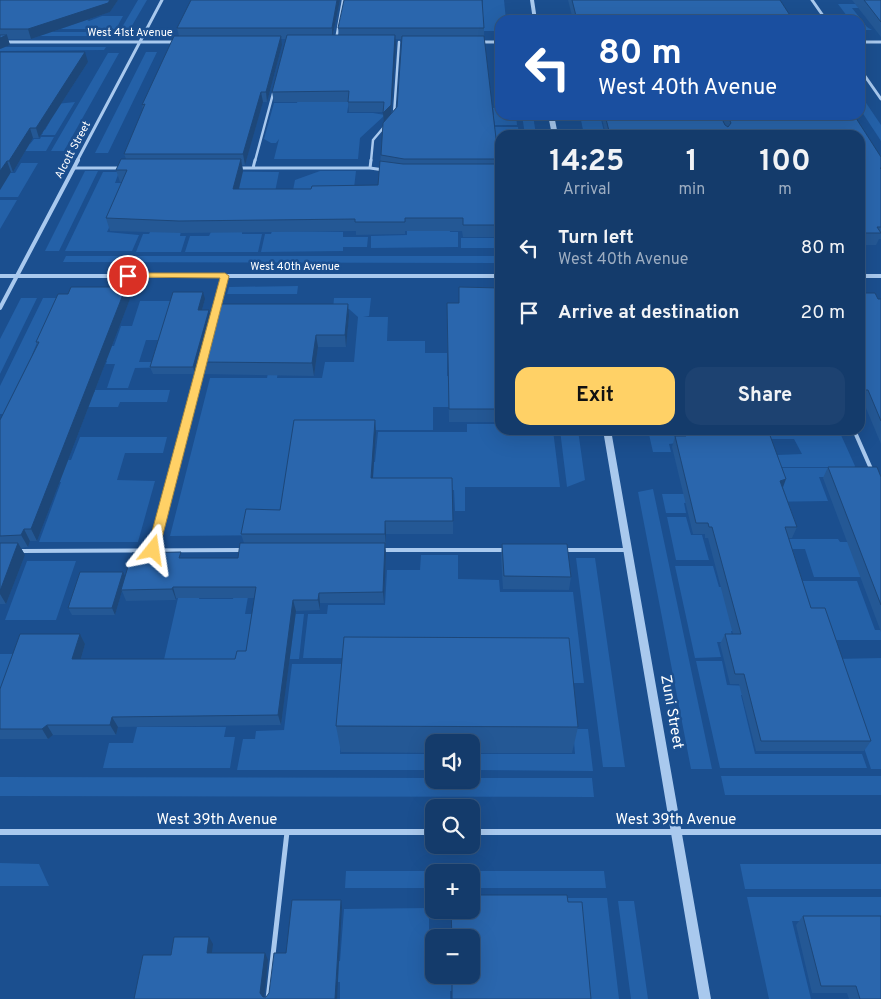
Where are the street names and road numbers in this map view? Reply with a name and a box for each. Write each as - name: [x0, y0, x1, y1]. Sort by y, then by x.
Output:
- street label: West 41st Avenue: [87, 26, 173, 40]
- street label: Alcott Street: [52, 119, 94, 181]
- street label: West 40th Avenue: [250, 260, 340, 274]
- street label: Zuni Street: [655, 673, 687, 751]
- street label: West 39th Avenue: [157, 811, 277, 830]
- street label: West 39th Avenue: [616, 811, 736, 830]

